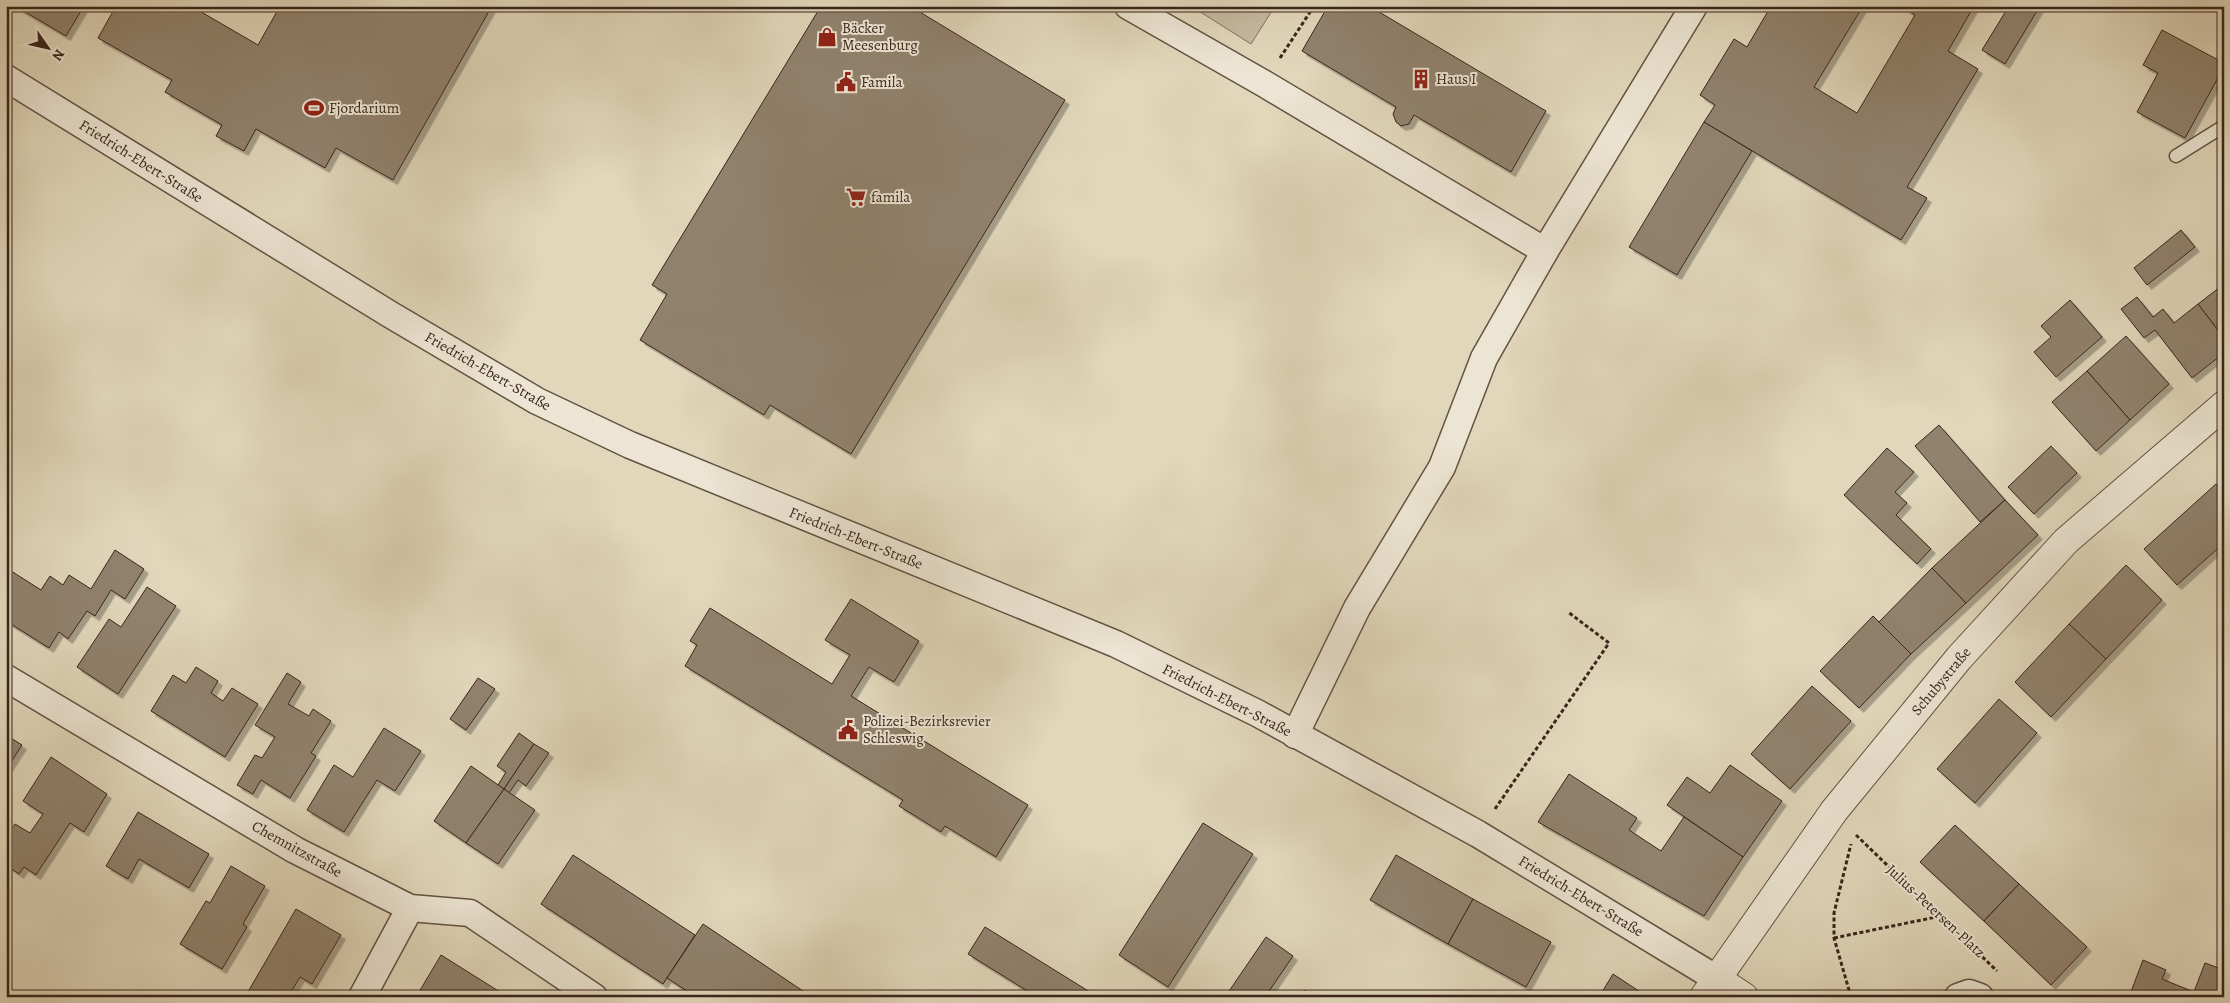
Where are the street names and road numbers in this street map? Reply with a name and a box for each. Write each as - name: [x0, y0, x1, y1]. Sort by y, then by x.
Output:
- street label: Friedrich-Ebert-Straße: [75, 115, 207, 207]
- street label: Friedrich-Ebert-Straße: [421, 327, 555, 415]
- street label: Friedrich-Ebert-Straße: [786, 502, 926, 574]
- street label: Schubystraße: [1907, 642, 1976, 719]
- street label: Friedrich-Ebert-Straße: [1159, 659, 1295, 741]
- street label: Chemnitzstraße: [248, 816, 346, 882]
- street label: Friedrich-Ebert-Straße: [1515, 851, 1647, 941]
- street label: Julius-Petersen-Platz: [1882, 860, 1990, 962]

